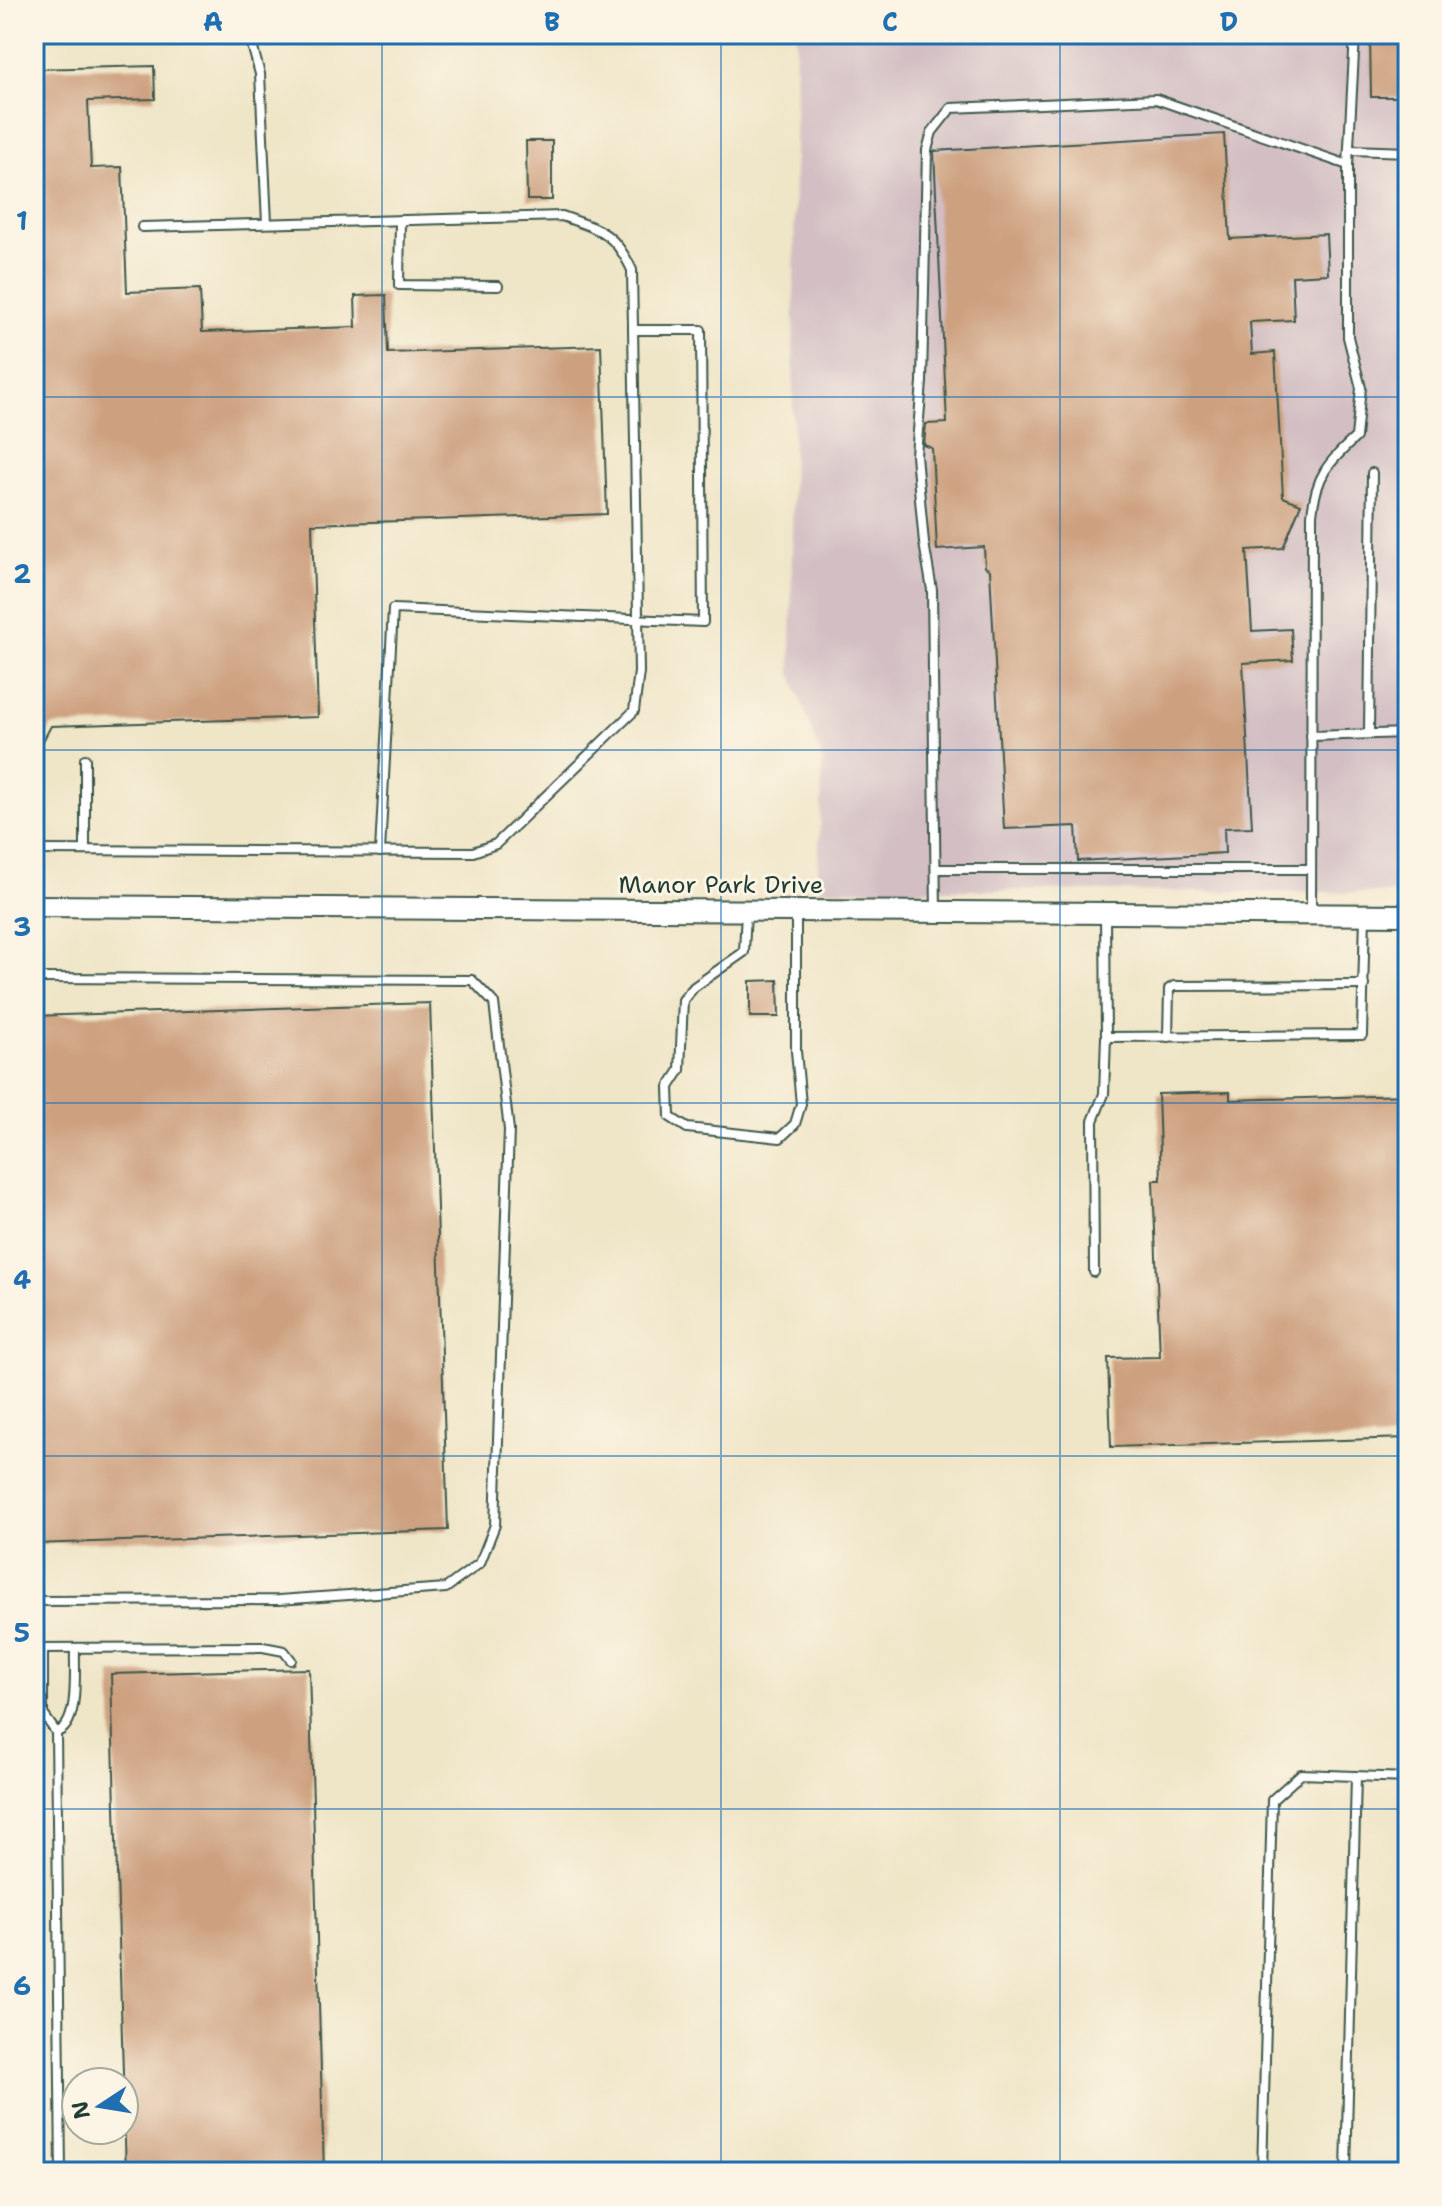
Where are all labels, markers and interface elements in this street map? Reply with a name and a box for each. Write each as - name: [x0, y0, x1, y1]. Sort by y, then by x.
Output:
- text: A: [203, 4, 223, 39]
- text: B: [544, 4, 560, 39]
- text: C: [882, 4, 898, 39]
- text: D: [1220, 4, 1238, 39]
- text: 1: [16, 203, 28, 238]
- text: 2: [13, 556, 31, 591]
- street label: Manor Park Drive: [619, 869, 823, 901]
- text: 3: [13, 909, 31, 944]
- text: 4: [13, 1262, 31, 1297]
- text: 5: [14, 1615, 30, 1650]
- text: 6: [13, 1968, 31, 2003]
- north arrow: [60, 2066, 140, 2146]
- text: N: [65, 2099, 97, 2122]

